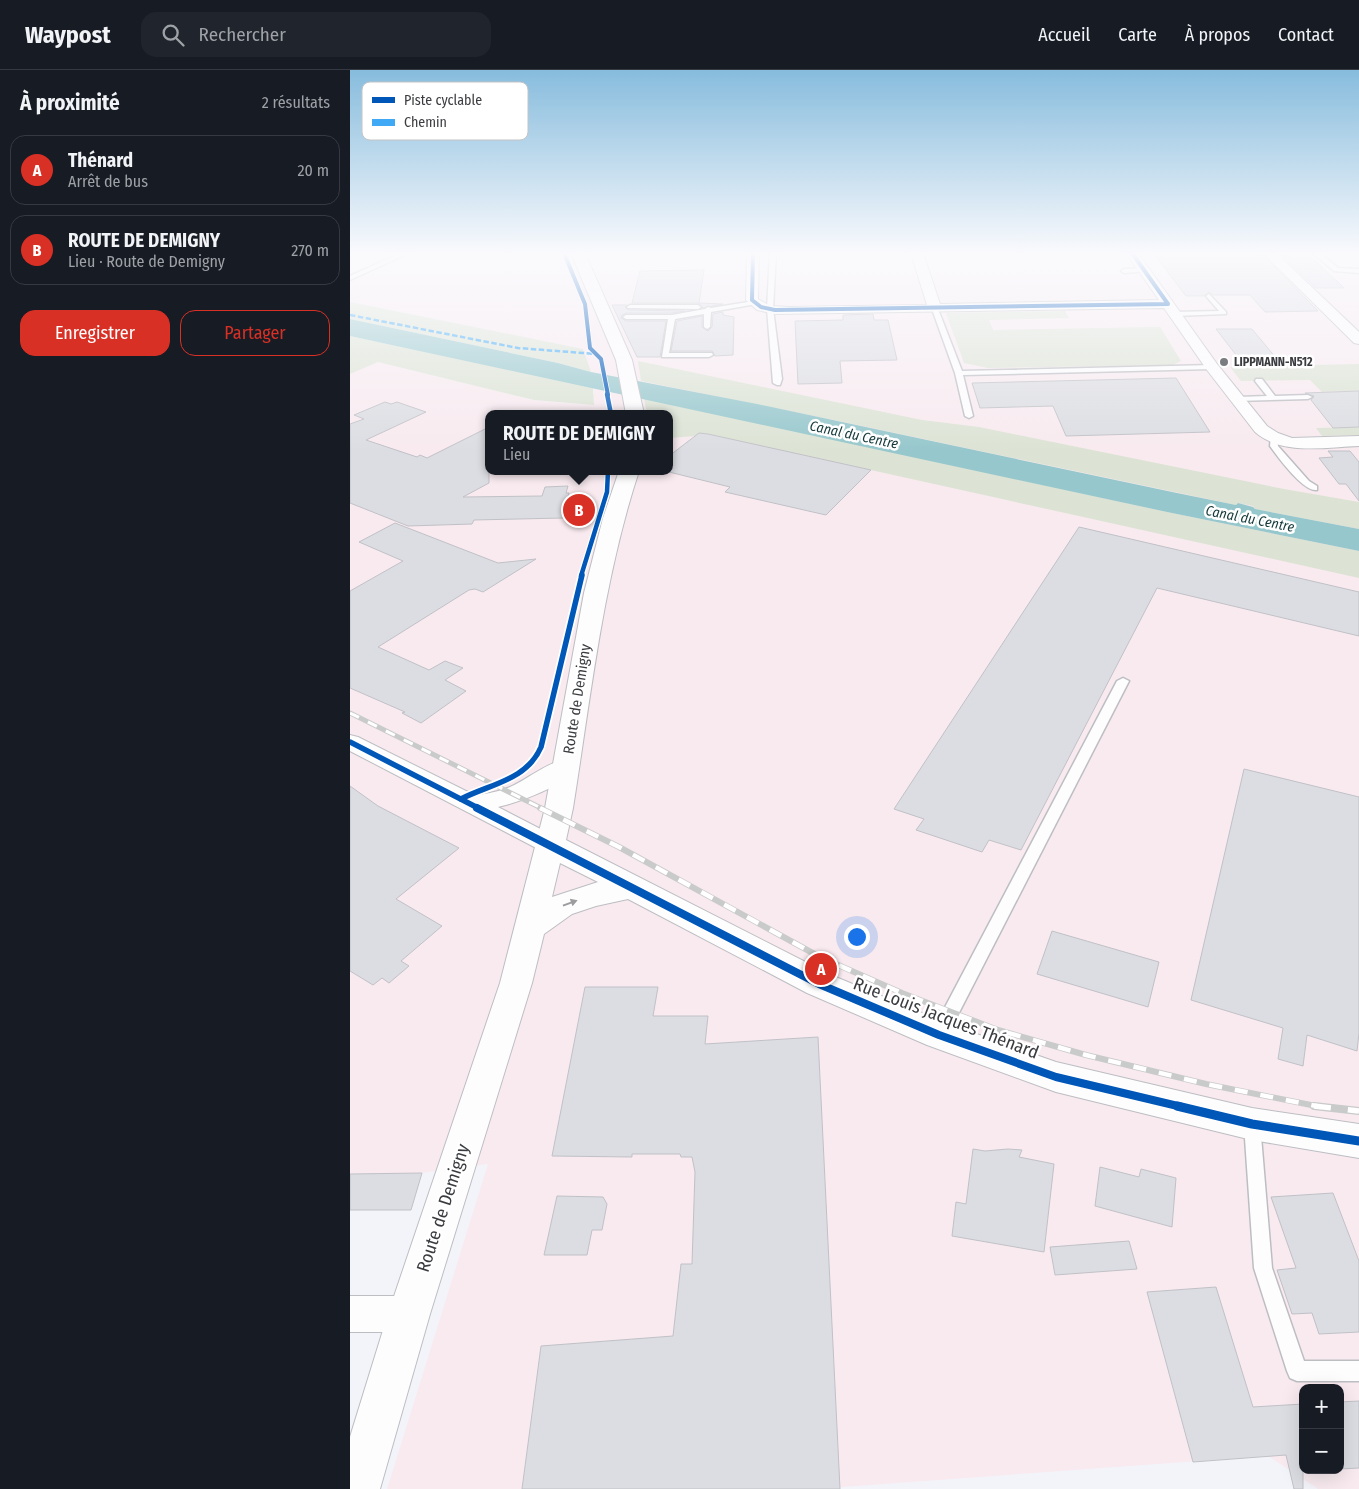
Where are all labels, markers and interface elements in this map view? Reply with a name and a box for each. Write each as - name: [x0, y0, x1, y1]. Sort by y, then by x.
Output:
- search box: [141, 12, 491, 57]
- text: Waypost: [25, 21, 111, 49]
- icon: search: [159, 21, 187, 49]
- text: Rechercher: [199, 23, 286, 46]
- text: Accueil: [1038, 24, 1090, 46]
- text: Carte: [1118, 24, 1157, 46]
- text: À propos: [1185, 24, 1250, 46]
- text: Contact: [1278, 24, 1334, 46]
- legend: [362, 82, 528, 140]
- text: À proximité: [20, 90, 120, 116]
- text: Piste cyclable: [404, 92, 482, 109]
- text: 2 résultats: [262, 93, 330, 112]
- text: Chemin: [404, 114, 447, 131]
- text: Thénard: [68, 149, 133, 172]
- text: A: [33, 161, 41, 180]
- text: 20 m: [298, 161, 329, 180]
- text: Arrêt de bus: [68, 172, 148, 191]
- text: ROUTE DE DEMIGNY: [68, 229, 220, 252]
- text: B: [33, 241, 41, 260]
- text: 270 m: [291, 241, 329, 260]
- text: Lieu · Route de Demigny: [68, 252, 225, 271]
- button: Enregistrer: [20, 310, 170, 356]
- button: Partager: [180, 310, 330, 356]
- place label: LIPPMANN-N512: [1234, 355, 1313, 369]
- marker: LIPPMANN-N512: [1218, 356, 1230, 368]
- popup: [485, 410, 673, 475]
- water label: Canal du Centre: [808, 417, 900, 453]
- text: ROUTE DE DEMIGNY: [503, 422, 655, 445]
- text: Lieu: [503, 445, 530, 464]
- pin: B: [563, 491, 595, 529]
- water label: Canal du Centre: [1204, 502, 1296, 536]
- street label: Route de Demigny: [559, 642, 595, 755]
- one-way arrow: [563, 899, 578, 906]
- your location: [844, 924, 870, 950]
- pin: A: [805, 950, 837, 988]
- street label: Rue Louis Jacques Thénard: [850, 972, 1042, 1064]
- street label: Route de Demigny: [412, 1141, 474, 1275]
- map controls: [1299, 1384, 1344, 1474]
- button: +: [1299, 1384, 1344, 1429]
- button: −: [1299, 1429, 1344, 1474]

